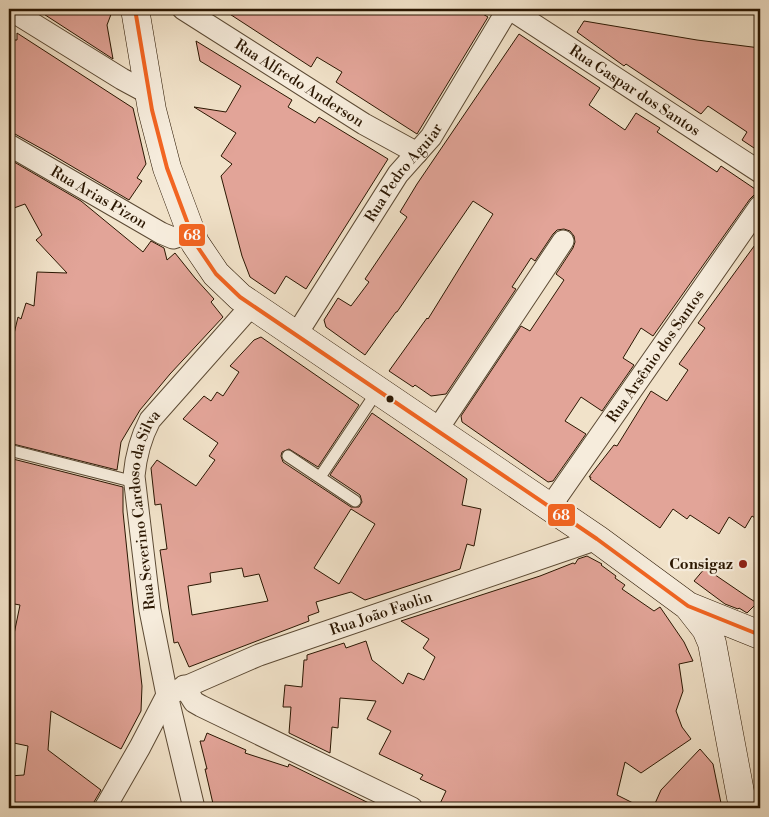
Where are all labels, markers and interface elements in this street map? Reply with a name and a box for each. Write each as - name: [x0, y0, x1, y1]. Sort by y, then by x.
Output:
- street label: Rua Alfredo Anderson: [231, 35, 367, 132]
- street label: Rua Gaspar dos Santos: [565, 41, 704, 140]
- street label: Rua Pedro Aguiar: [361, 120, 447, 226]
- street label: Rua Arias Pizon: [47, 162, 151, 233]
- line badge: 68: [178, 223, 206, 247]
- text: 68: [183, 227, 201, 245]
- street label: Rua Arsênio dos Santos: [603, 286, 709, 427]
- unlabelled marker: [385, 394, 395, 404]
- street label: Rua Severino Cardoso da Silva: [125, 406, 165, 611]
- line badge: 68: [547, 503, 576, 527]
- text: 68: [552, 507, 570, 525]
- place label: Consigaz: [669, 555, 733, 574]
- marker: Consigaz: [737, 558, 749, 570]
- street label: Rua João Faolin: [327, 587, 435, 640]

